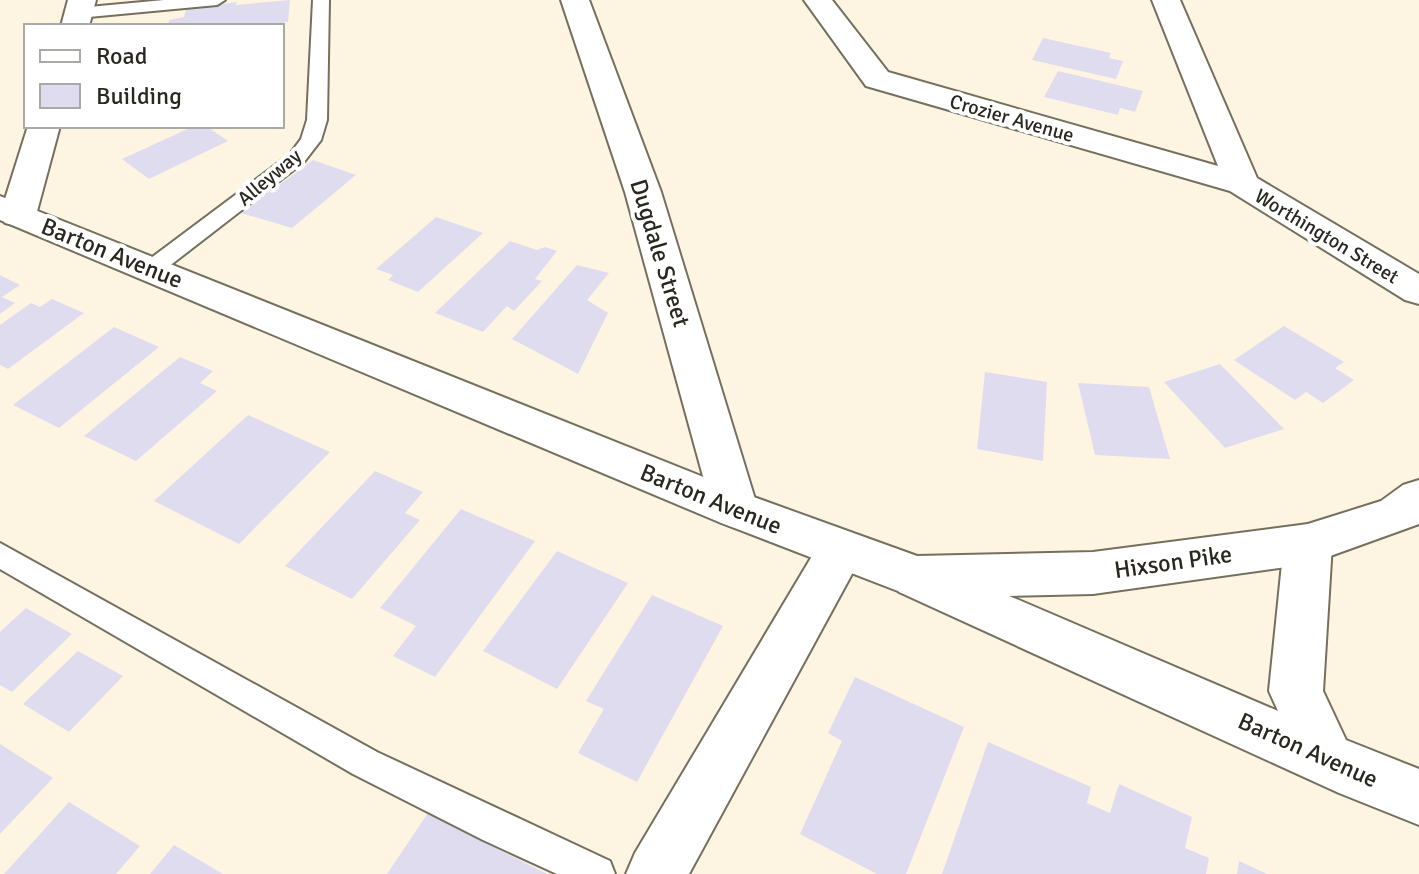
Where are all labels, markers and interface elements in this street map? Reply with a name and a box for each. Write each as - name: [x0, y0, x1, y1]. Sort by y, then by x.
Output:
- legend: [24, 24, 284, 128]
- text: Road: [96, 41, 147, 71]
- text: Building: [96, 81, 182, 111]
- street label: Crozier Avenue: [947, 89, 1077, 148]
- street label: Alleyway: [232, 143, 307, 211]
- street label: Dugdale Street: [623, 176, 697, 330]
- street label: Worthington Street: [1250, 184, 1403, 289]
- street label: Barton Avenue: [37, 211, 187, 295]
- street label: Barton Avenue: [636, 457, 786, 541]
- street label: Hixson Pike: [1112, 539, 1234, 585]
- street label: Barton Avenue: [1233, 706, 1383, 794]

